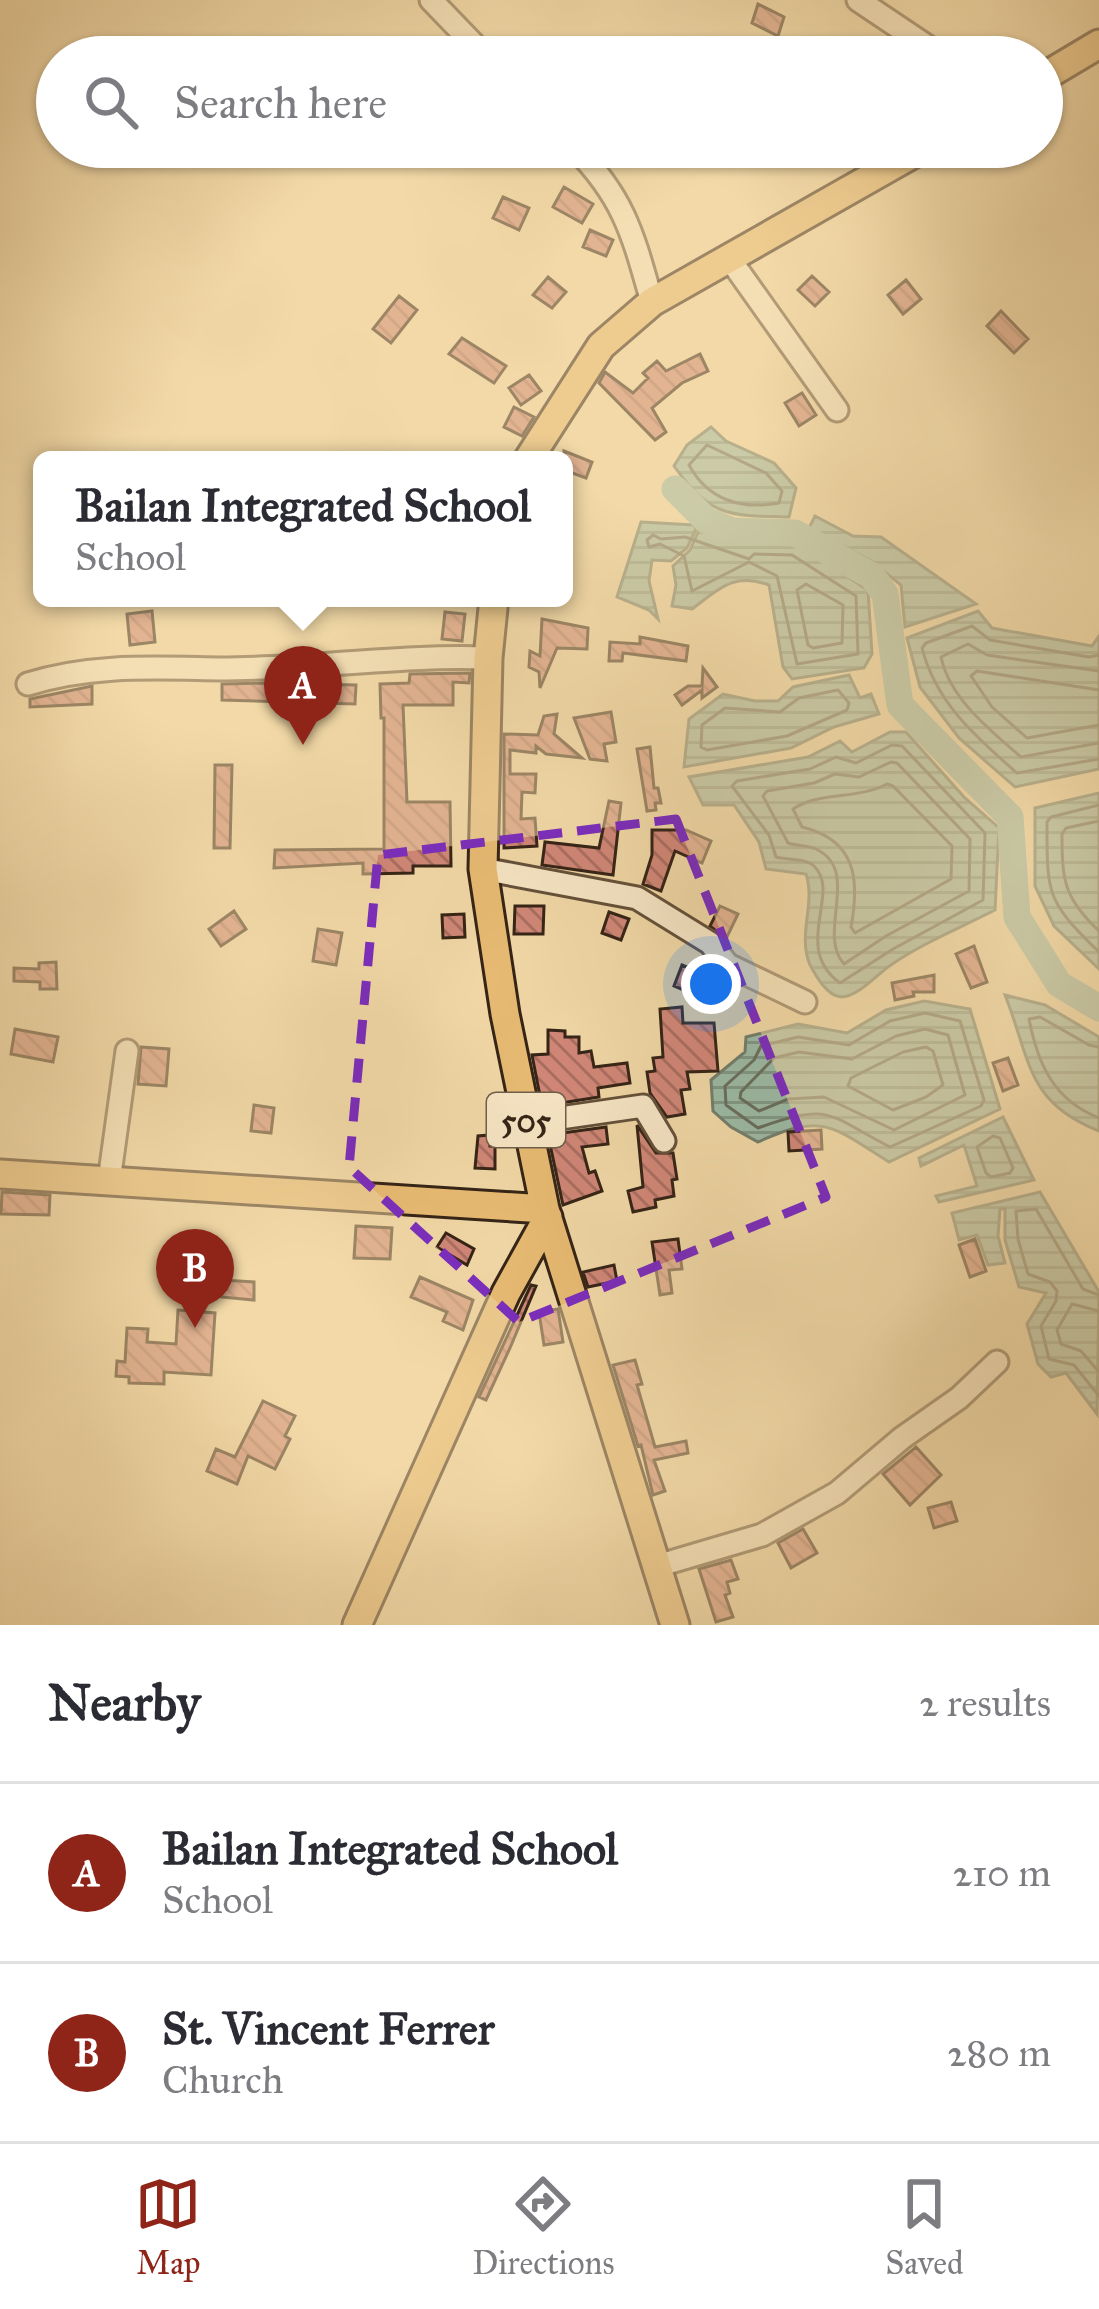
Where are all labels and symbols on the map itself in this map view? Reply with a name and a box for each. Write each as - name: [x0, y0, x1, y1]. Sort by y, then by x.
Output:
- pin: A: [264, 646, 342, 745]
- your location: [681, 954, 741, 1014]
- road number: 505: [487, 1093, 565, 1147]
- pin: B: [156, 1229, 234, 1328]

